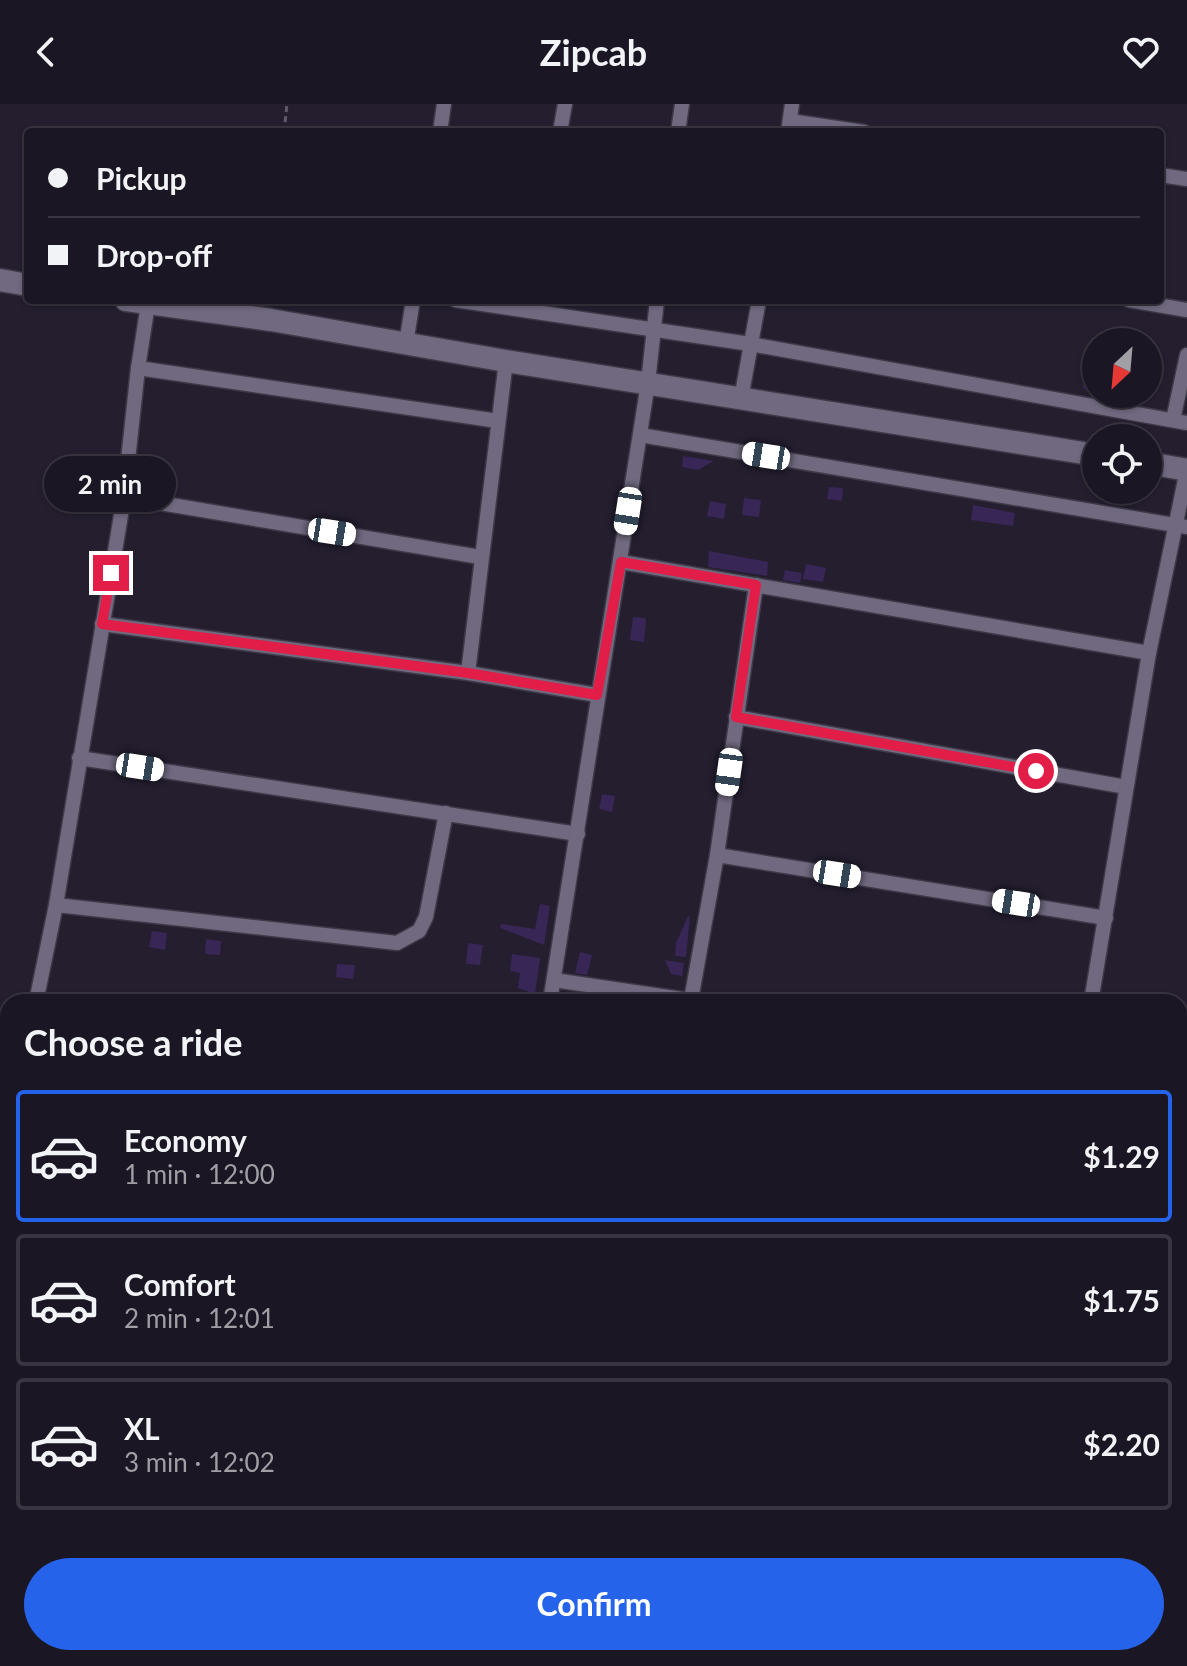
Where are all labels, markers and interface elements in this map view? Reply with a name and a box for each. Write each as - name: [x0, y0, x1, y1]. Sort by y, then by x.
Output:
- icon: back: [24, 30, 68, 74]
- text: Zipcab: [540, 30, 647, 74]
- icon: heart: [1119, 30, 1163, 74]
- text: Pickup: [96, 160, 187, 196]
- text: Drop-off: [96, 237, 212, 273]
- north arrow: [1082, 328, 1162, 408]
- map controls: [1082, 328, 1162, 504]
- button: locate: [1082, 424, 1162, 504]
- car: [740, 440, 792, 472]
- callout: 2 min: [45, 457, 177, 513]
- text: 2 min: [78, 468, 142, 500]
- car: [612, 485, 644, 537]
- car: [306, 516, 358, 548]
- route end: [93, 555, 129, 591]
- car: [714, 747, 744, 797]
- car: [114, 751, 166, 783]
- route start: [1018, 753, 1054, 789]
- car: [811, 858, 863, 890]
- car: [990, 887, 1042, 919]
- text: Choose a ride: [24, 1020, 243, 1064]
- icon: car: [28, 1120, 100, 1192]
- text: Economy: [124, 1122, 247, 1158]
- text: $1.29: [1083, 1138, 1160, 1174]
- text: 1 min · 12:00: [124, 1158, 275, 1190]
- icon: car: [28, 1264, 100, 1336]
- text: Comfort: [124, 1266, 236, 1302]
- text: $1.75: [1083, 1282, 1160, 1318]
- text: 2 min · 12:01: [124, 1302, 275, 1334]
- icon: car: [28, 1408, 100, 1480]
- text: XL: [124, 1410, 160, 1446]
- text: $2.20: [1083, 1426, 1160, 1462]
- text: 3 min · 12:02: [124, 1446, 275, 1478]
- button: Confirm: [24, 1558, 1164, 1650]

